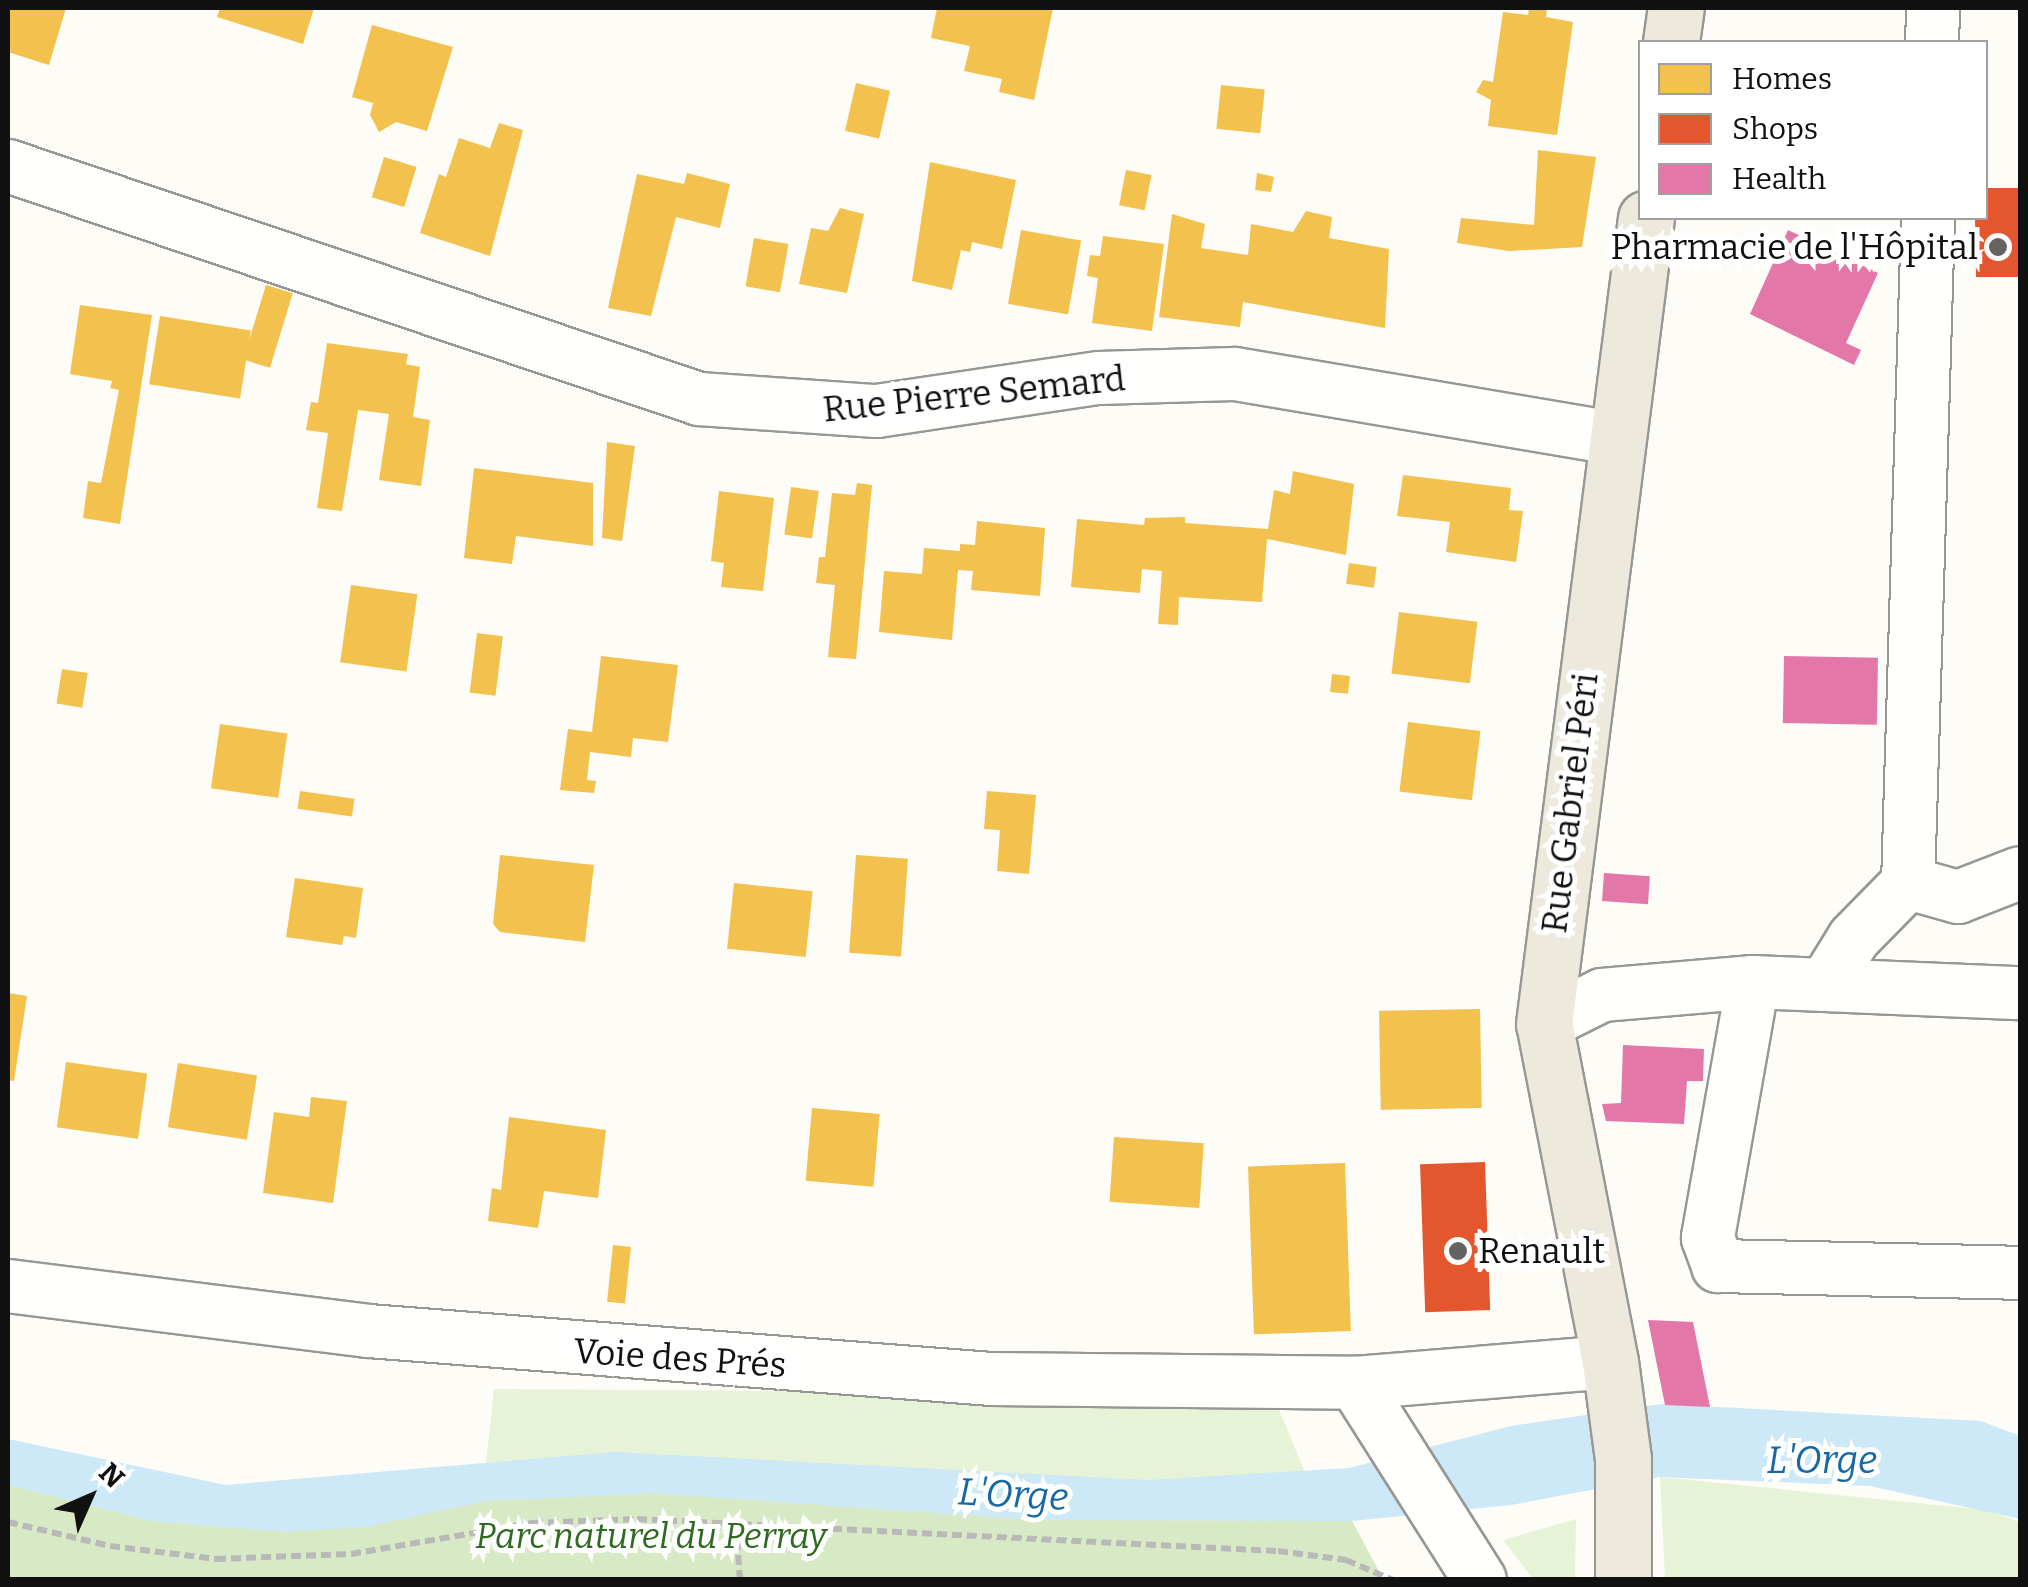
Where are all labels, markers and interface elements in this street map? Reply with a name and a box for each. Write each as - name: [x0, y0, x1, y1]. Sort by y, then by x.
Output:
- legend: [1638, 40, 1988, 220]
- text: Homes: [1732, 61, 1832, 97]
- text: Shops: [1732, 111, 1818, 147]
- text: Health: [1732, 161, 1826, 197]
- place label: Pharmacie de l'Hôpital: [1610, 226, 1978, 268]
- marker: Pharmacie de l'Hôpital: [1987, 236, 2009, 258]
- street label: Rue Pierre Semard: [821, 357, 1127, 431]
- street label: Rue Gabriel Péri: [1533, 671, 1607, 935]
- place label: Renault: [1478, 1230, 1605, 1272]
- marker: Renault: [1447, 1240, 1469, 1262]
- street label: Voie des Prés: [572, 1330, 788, 1386]
- water label: L'Orge: [1767, 1438, 1877, 1484]
- north arrow: [40, 1447, 140, 1547]
- text: N: [92, 1456, 131, 1495]
- water label: L'Orge: [957, 1469, 1069, 1521]
- park label: Parc naturel du Perray: [475, 1515, 827, 1557]

